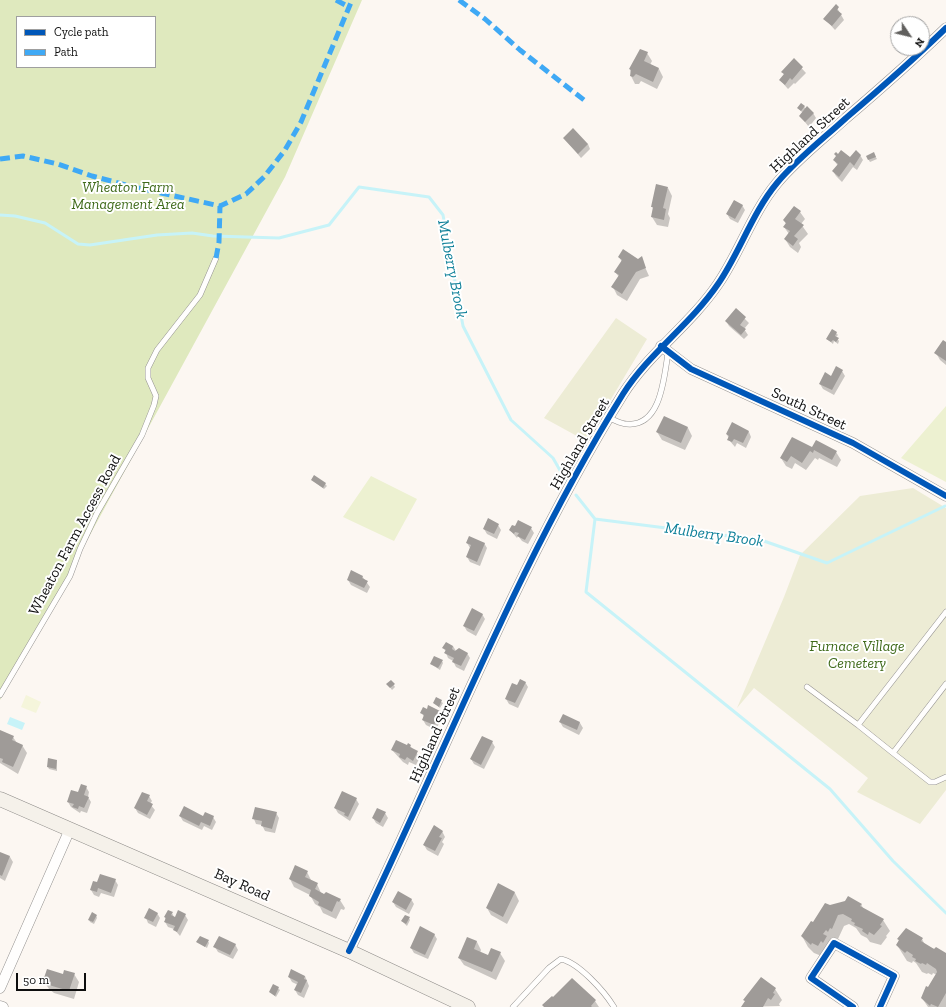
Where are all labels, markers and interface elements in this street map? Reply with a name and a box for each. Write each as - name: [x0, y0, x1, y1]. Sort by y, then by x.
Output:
- legend: [16, 16, 156, 68]
- north arrow: [890, 16, 930, 56]
- text: Cycle path: [54, 25, 108, 39]
- text: N: [912, 35, 927, 50]
- text: Path: [54, 45, 78, 59]
- street label: Highland Street: [766, 93, 854, 177]
- park label: Wheaton Farm Management Area: [71, 179, 185, 214]
- water label: Mulberry Brook: [433, 218, 471, 320]
- street label: South Street: [768, 384, 850, 434]
- street label: Highland Street: [546, 395, 614, 493]
- street label: Wheaton Farm Access Road: [25, 452, 125, 618]
- water label: Mulberry Brook: [663, 519, 765, 551]
- park label: Furnace Village Cemetery: [809, 638, 905, 673]
- street label: Highland Street: [406, 684, 464, 786]
- street label: Bay Road: [211, 865, 273, 905]
- scale bar: [18, 965, 88, 991]
- text: 50 m: [23, 973, 49, 987]

